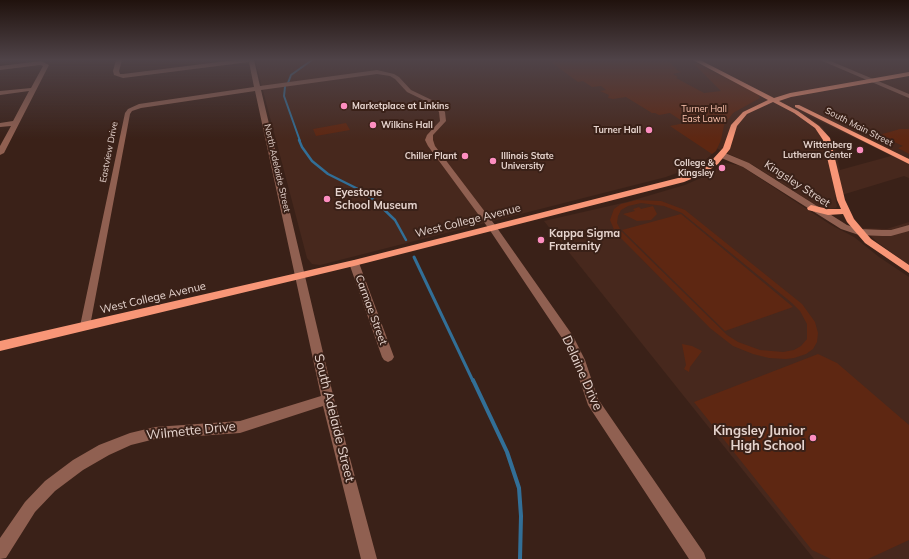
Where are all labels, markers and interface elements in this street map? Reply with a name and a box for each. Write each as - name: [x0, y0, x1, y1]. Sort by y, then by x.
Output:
- marker: Marketplace at Linkins: [339, 101, 349, 111]
- place label: Marketplace at Linkins: [352, 101, 449, 111]
- park label: Turner Hall East Lawn: [681, 104, 727, 125]
- street label: South Main Street: [823, 105, 895, 149]
- marker: Wilkins Hall: [368, 120, 378, 130]
- place label: Wilkins Hall: [381, 120, 433, 130]
- street label: Eastview Drive: [98, 121, 120, 183]
- street label: North Adelaide Street: [262, 123, 292, 213]
- place label: Turner Hall: [594, 125, 641, 135]
- marker: Turner Hall: [644, 125, 654, 135]
- place label: Wittenberg Lutheran Center: [783, 140, 852, 161]
- marker: Wittenberg Lutheran Center: [855, 145, 865, 155]
- place label: Chiller Plant: [405, 151, 457, 161]
- marker: Chiller Plant: [460, 151, 470, 161]
- place label: Illinois State University: [501, 151, 554, 172]
- marker: Illinois State University: [488, 156, 498, 166]
- place label: College & Kingsley: [674, 158, 714, 179]
- street label: Kingsley Street: [762, 158, 832, 210]
- marker: College & Kingsley: [717, 163, 727, 173]
- place label: Eyestone School Museum: [335, 186, 417, 212]
- marker: Eyestone School Museum: [322, 194, 332, 204]
- street label: West College Avenue: [414, 202, 522, 240]
- place label: Kappa Sigma Fraternity: [549, 227, 620, 253]
- marker: Kappa Sigma Fraternity: [536, 235, 546, 245]
- street label: Carmae Street: [352, 273, 390, 347]
- street label: West College Avenue: [99, 279, 207, 317]
- street label: Delaine Drive: [559, 333, 605, 413]
- street label: South Adelaide Street: [311, 352, 357, 484]
- street label: Wilmette Drive: [146, 419, 236, 443]
- place label: Kingsley Junior High School: [713, 423, 805, 454]
- marker: Kingsley Junior High School: [808, 433, 818, 443]

